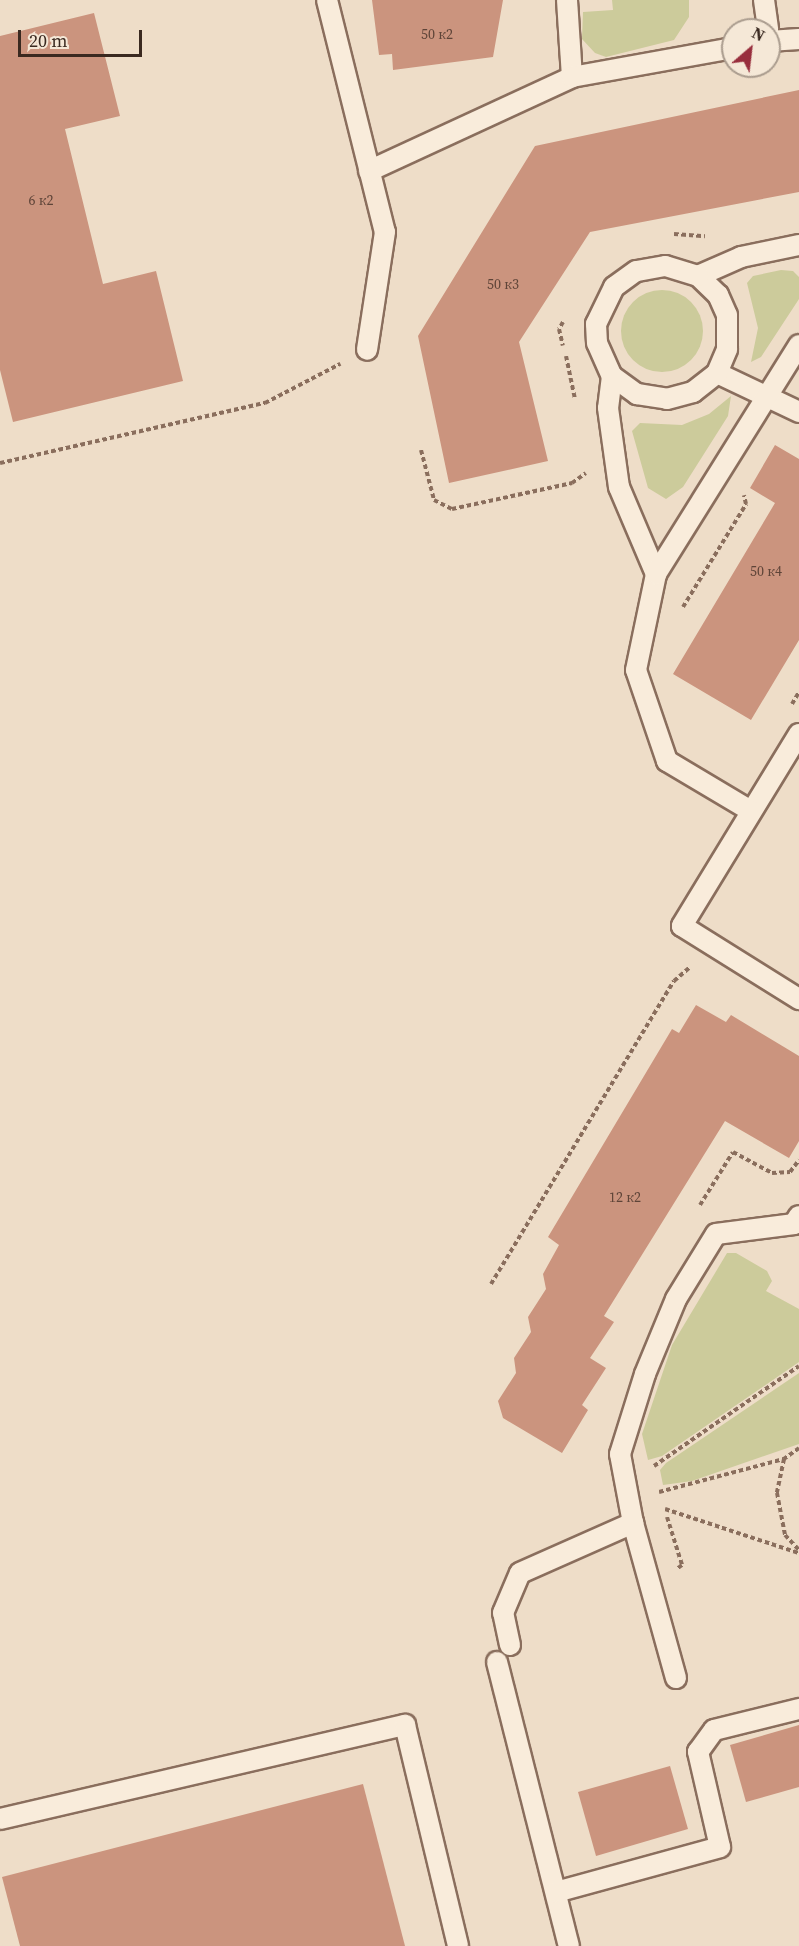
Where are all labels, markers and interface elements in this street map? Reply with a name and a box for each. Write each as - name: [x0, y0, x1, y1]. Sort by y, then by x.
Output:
- scale bar: [21, 18, 146, 56]
- north arrow: [721, 18, 781, 78]
- text: N: [748, 21, 769, 46]
- house number: 50 к2: [421, 26, 453, 42]
- text: 20 m: [29, 28, 67, 53]
- house number: 6 к2: [28, 192, 54, 208]
- house number: 50 к3: [487, 276, 519, 292]
- house number: 50 к4: [750, 563, 782, 579]
- house number: 12 к2: [609, 1189, 641, 1205]

